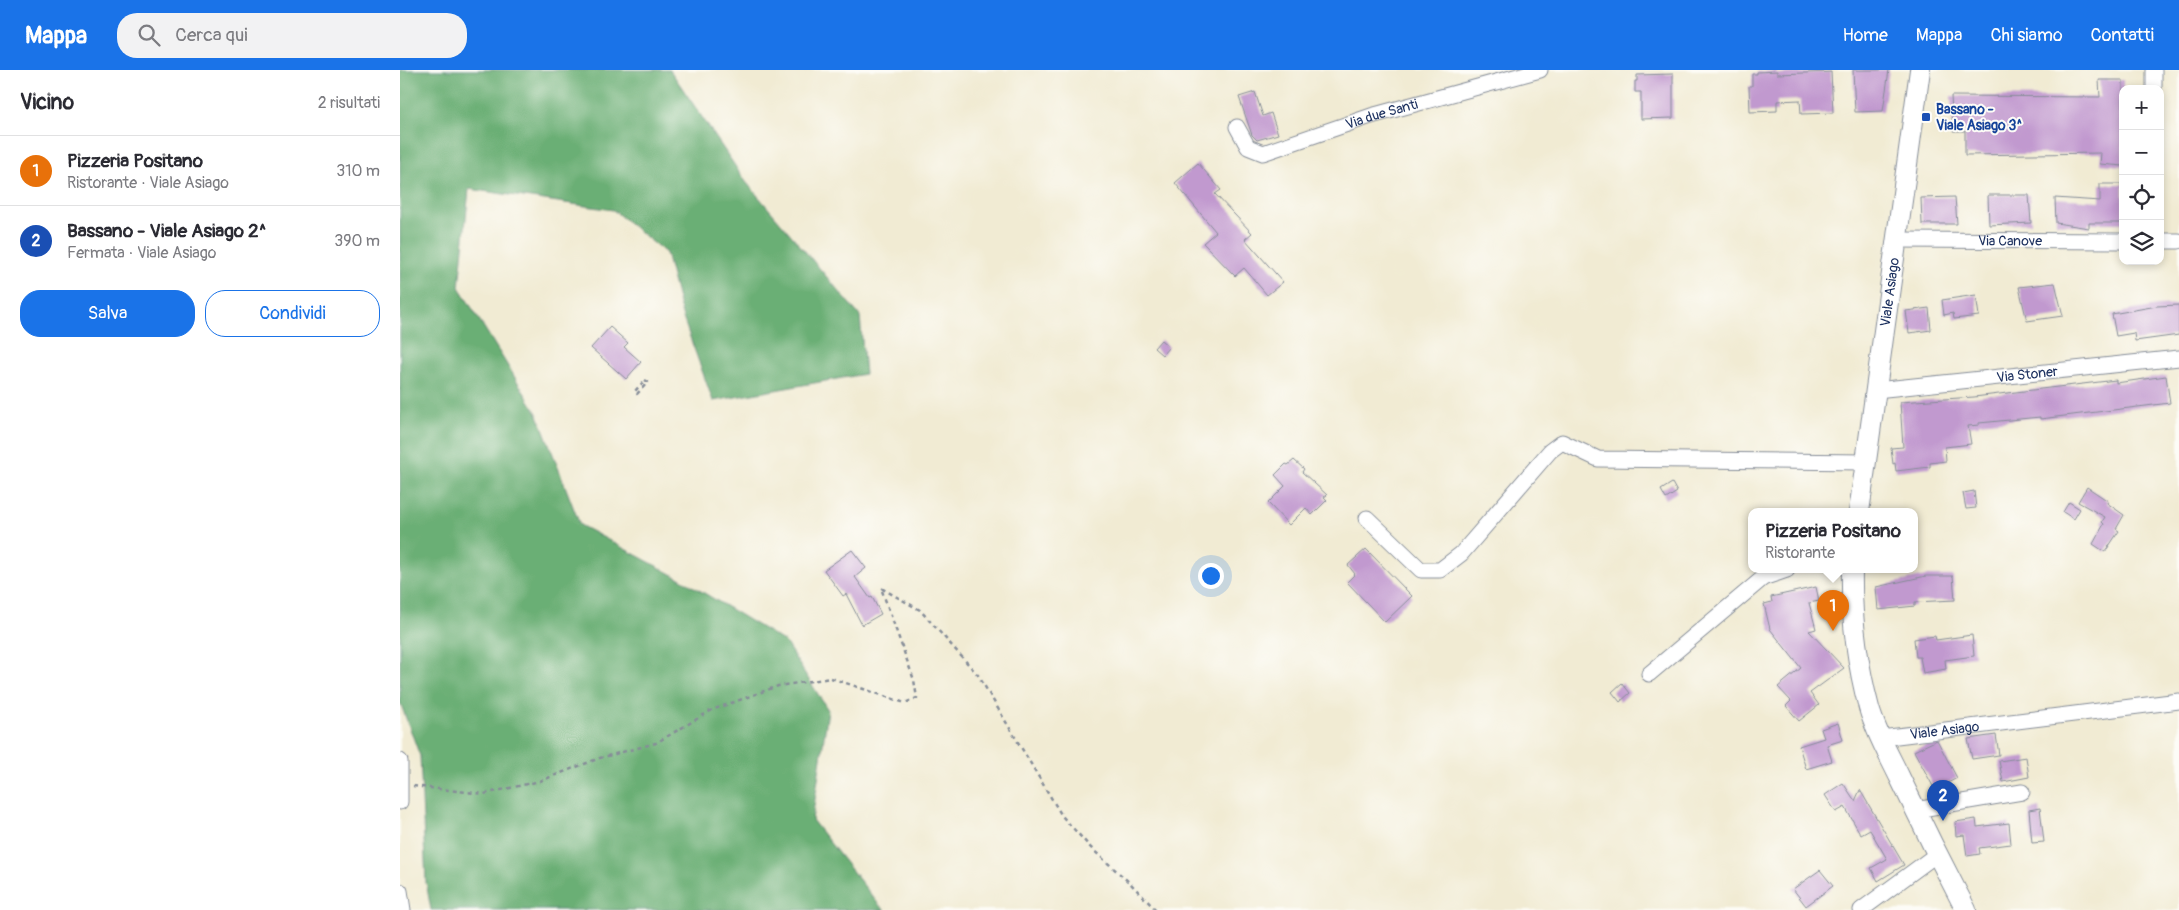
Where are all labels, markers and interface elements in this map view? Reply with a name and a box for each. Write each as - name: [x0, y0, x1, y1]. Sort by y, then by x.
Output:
- search box: [117, 13, 467, 58]
- text: Mappa: [25, 21, 87, 50]
- icon: search: [135, 21, 163, 49]
- text: Cerca qui: [175, 23, 248, 47]
- text: Home: [1842, 24, 1888, 47]
- text: Mappa: [1916, 24, 1962, 47]
- text: Chi siamo: [1990, 24, 2063, 47]
- text: Contatti: [2091, 24, 2154, 47]
- map controls: [2119, 85, 2164, 265]
- button: +: [2119, 85, 2164, 130]
- text: Vicino: [20, 89, 74, 116]
- text: 2 risultati: [318, 93, 380, 113]
- street label: Via due Santi: [1343, 95, 1420, 133]
- place label: Bassano - Viale Asiago 3^: [1936, 101, 2022, 134]
- marker: Bassano - Viale Asiago 3^: [1920, 111, 1932, 123]
- button: −: [2119, 130, 2164, 175]
- text: Pizzeria Positano: [67, 149, 203, 173]
- text: 1: [33, 161, 39, 181]
- text: 310 m: [336, 161, 380, 181]
- text: Ristorante · Viale Asiago: [67, 173, 229, 193]
- button: locate: [2119, 175, 2164, 220]
- text: Bassano - Viale Asiago 2^: [67, 219, 267, 243]
- button: layers: [2119, 220, 2164, 265]
- text: 2: [32, 231, 40, 251]
- text: 390 m: [334, 231, 380, 251]
- street label: Via Canove: [1978, 232, 2042, 249]
- text: Fermata · Viale Asiago: [67, 243, 216, 263]
- street label: Viale Asiago: [1876, 256, 1903, 328]
- button: Salva: [20, 290, 195, 337]
- button: Condividi: [205, 290, 380, 337]
- street label: Via Stoner: [1996, 362, 2059, 386]
- popup: [1748, 508, 1918, 573]
- text: Pizzeria Positano: [1765, 519, 1901, 543]
- text: Ristorante: [1765, 543, 1835, 563]
- your location: [1198, 563, 1224, 589]
- pin: 1: [1817, 590, 1849, 631]
- street label: Viale Asiago: [1909, 717, 1981, 743]
- pin: 2: [1927, 780, 1959, 821]

